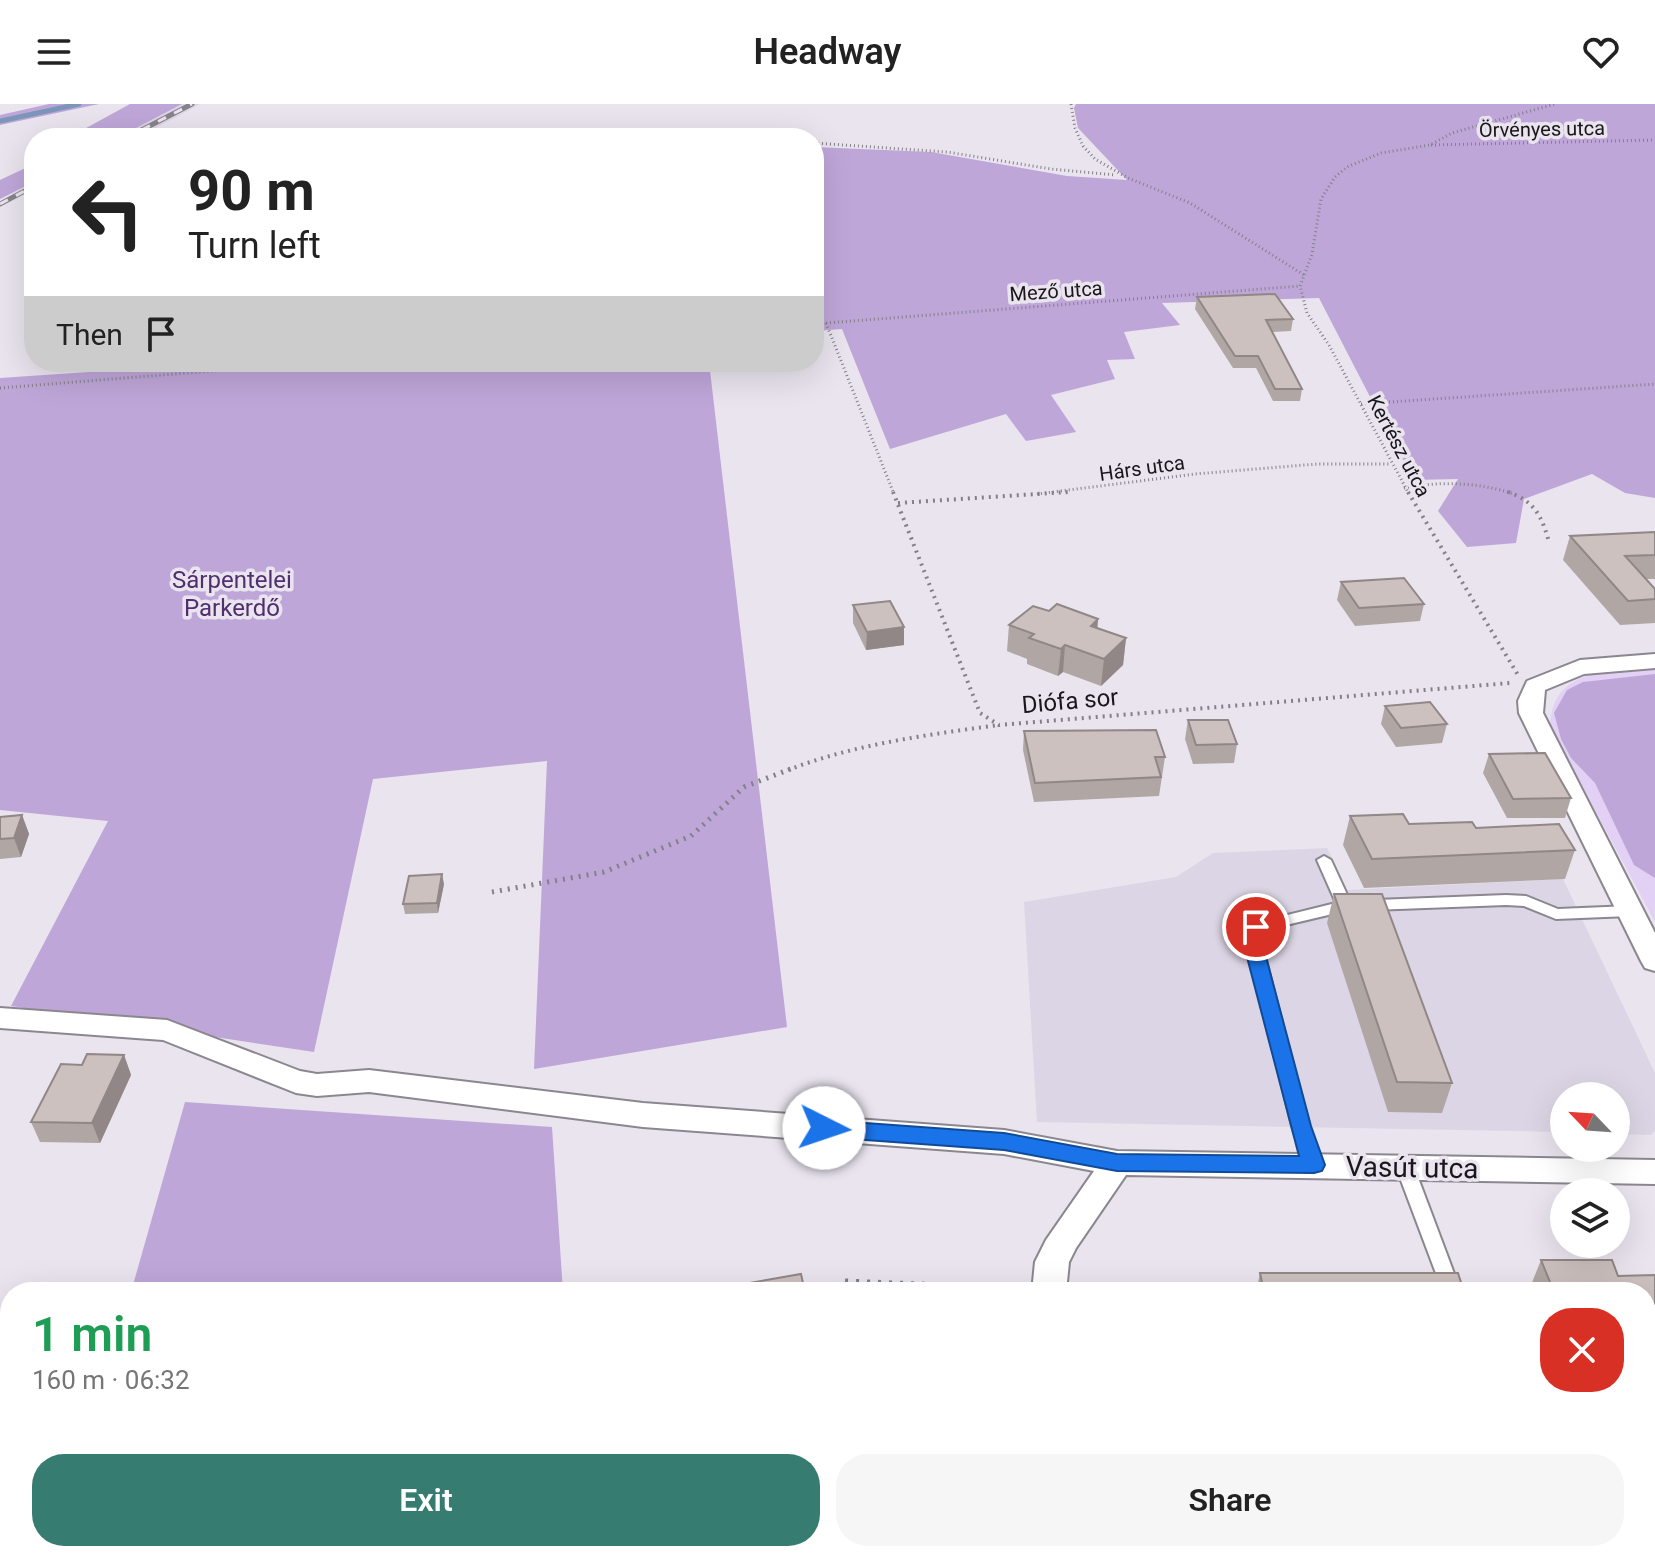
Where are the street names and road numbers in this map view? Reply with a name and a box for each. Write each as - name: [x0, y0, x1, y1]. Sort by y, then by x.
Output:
- street label: Örvényes utca: [1479, 116, 1605, 142]
- street label: Mező utca: [1009, 276, 1103, 306]
- street label: Kertész utca: [1362, 391, 1436, 501]
- street label: Hárs utca: [1098, 450, 1186, 486]
- street label: Diófa sor: [1021, 683, 1119, 719]
- street label: Vasút utca: [1345, 1150, 1479, 1185]

